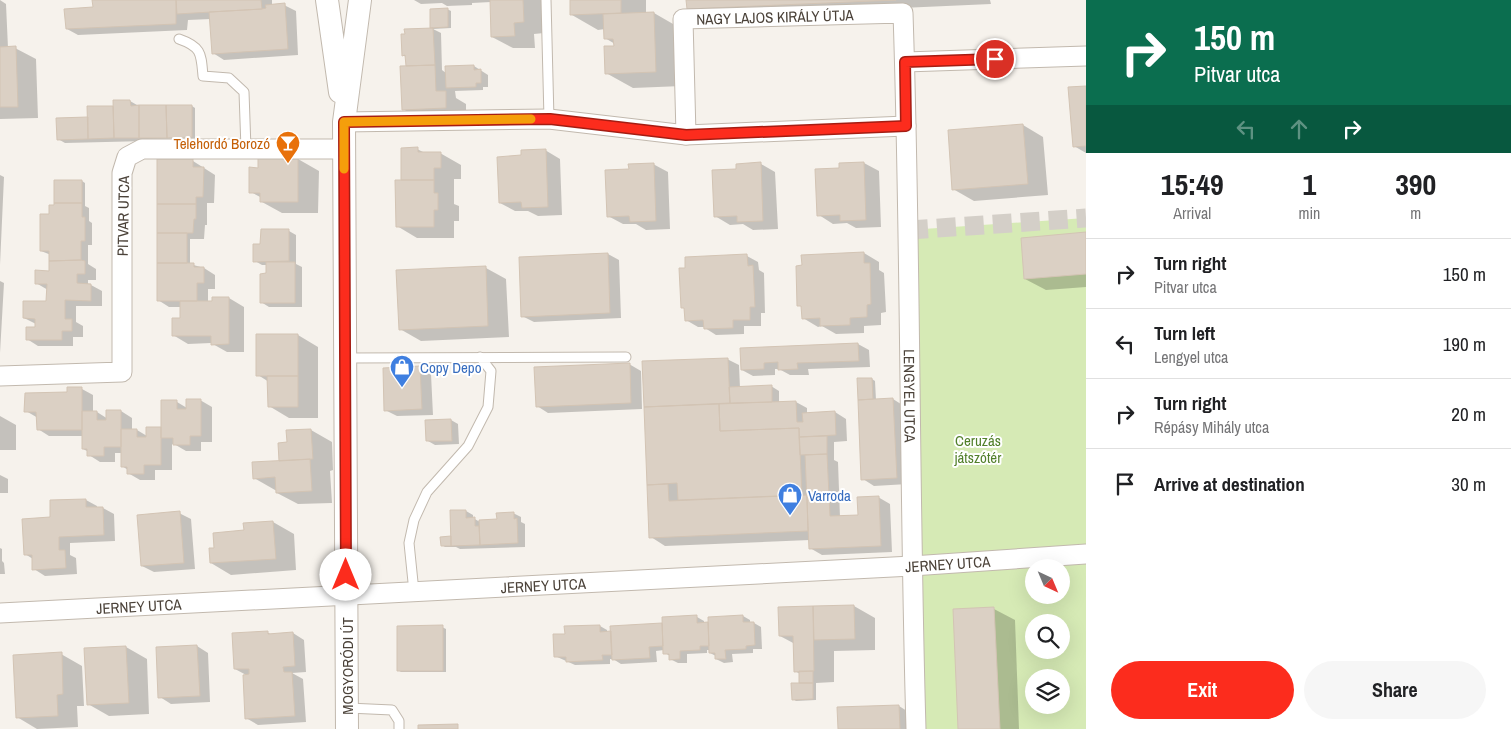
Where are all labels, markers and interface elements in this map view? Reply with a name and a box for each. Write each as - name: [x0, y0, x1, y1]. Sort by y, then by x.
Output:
- street label: NAGY LAJOS KIRÁLY ÚTJA: [696, 4, 855, 29]
- text: 150 m: [1194, 14, 1275, 61]
- icon: right: [1111, 20, 1176, 85]
- pin: [974, 38, 1016, 80]
- icon: arrive: [981, 45, 1009, 73]
- text: Pitvar utca: [1194, 59, 1280, 89]
- icon: left: [1232, 115, 1260, 143]
- icon: ahead: [1285, 115, 1313, 143]
- icon: right: [1338, 115, 1366, 143]
- bar icon: Telehordó Borozó: [275, 130, 301, 164]
- place label: Telehordó Borozó: [174, 133, 270, 154]
- text: 15:49: [1161, 164, 1224, 204]
- text: 1: [1303, 164, 1316, 204]
- text: 390: [1395, 164, 1436, 204]
- street label: PITVAR UTCA: [112, 175, 134, 256]
- text: Arrival: [1173, 202, 1211, 224]
- text: min: [1298, 202, 1320, 224]
- text: m: [1410, 202, 1421, 224]
- text: Turn right: [1154, 250, 1226, 276]
- icon: right: [1111, 260, 1139, 288]
- text: 150 m: [1443, 261, 1486, 287]
- text: Pitvar utca: [1154, 276, 1217, 298]
- text: Turn left: [1154, 320, 1215, 346]
- icon: left: [1111, 330, 1139, 358]
- text: 190 m: [1443, 331, 1486, 357]
- text: Lengyel utca: [1154, 346, 1228, 368]
- street label: LENGYEL UTCA: [899, 349, 921, 443]
- shop icon: Copy Depo: [389, 354, 415, 388]
- place label: Copy Depo: [420, 357, 482, 378]
- text: Turn right: [1154, 390, 1226, 416]
- icon: right: [1111, 400, 1139, 428]
- text: 20 m: [1451, 401, 1486, 427]
- text: Répásy Mihály utca: [1154, 416, 1269, 438]
- park label: Ceruzás játszótér: [954, 430, 1001, 468]
- icon: arrive: [1111, 470, 1139, 498]
- text: Arrive at destination: [1154, 471, 1305, 497]
- text: 30 m: [1451, 471, 1486, 497]
- shop icon: Varroda: [777, 482, 803, 516]
- place label: Varroda: [808, 485, 851, 506]
- position arrow: [319, 548, 371, 600]
- street label: JERNEY UTCA: [905, 550, 992, 577]
- north arrow: [1025, 559, 1070, 604]
- map controls: [1025, 559, 1070, 714]
- street label: JERNEY UTCA: [500, 572, 587, 598]
- street label: JERNEY UTCA: [96, 593, 183, 619]
- button: search: [1025, 614, 1070, 659]
- street label: MOGYORÓDI ÚT: [337, 617, 358, 715]
- button: Exit: [1111, 661, 1294, 719]
- button: Share: [1304, 661, 1486, 719]
- button: layers: [1025, 669, 1070, 714]

